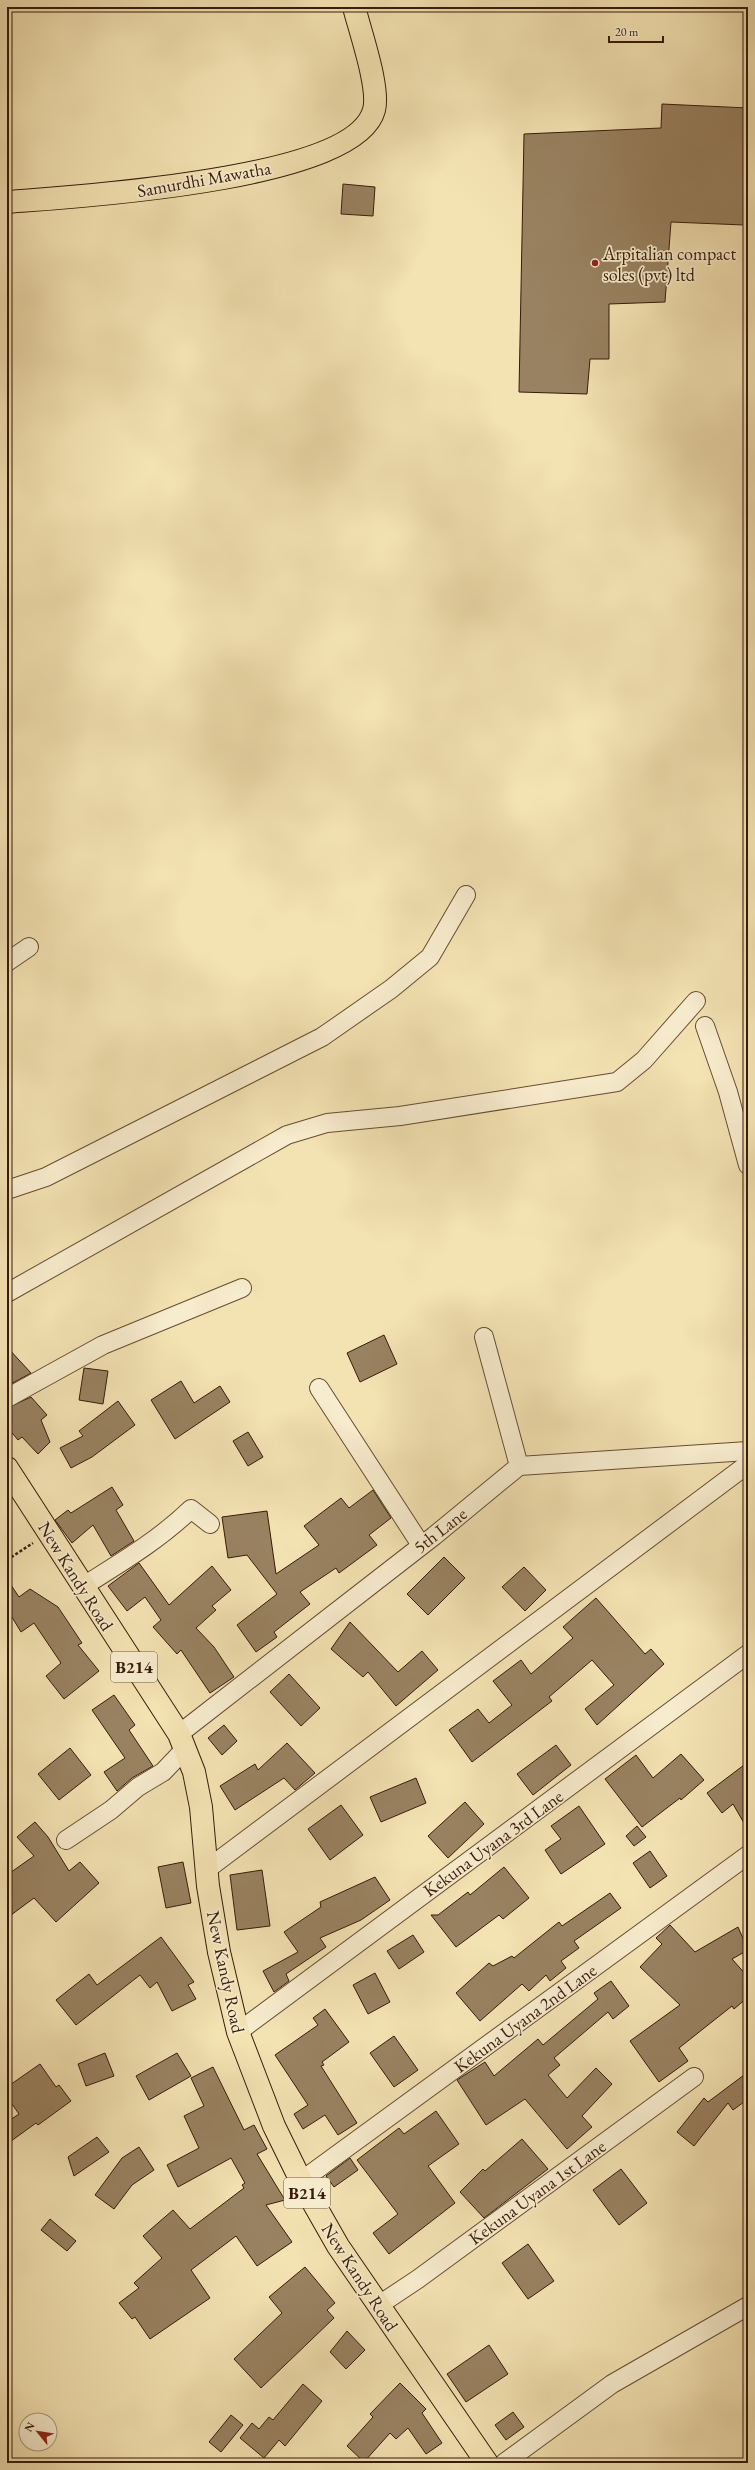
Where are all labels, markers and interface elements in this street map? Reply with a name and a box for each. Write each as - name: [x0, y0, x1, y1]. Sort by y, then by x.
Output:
- scale bar: [609, 18, 663, 44]
- text: 20 m: [615, 24, 639, 40]
- street label: Samurdhi Mawatha: [135, 156, 274, 202]
- place label: Arpitalian compact soles (pvt) ltd: [602, 242, 736, 286]
- marker: Arpitalian compact soles (pvt) ltd: [590, 258, 600, 268]
- street label: 5th Lane: [409, 1502, 471, 1558]
- street label: New Kandy Road: [33, 1517, 119, 1636]
- road number: B214: [111, 1652, 157, 1682]
- street label: Kekuna Uyana 3rd Lane: [419, 1784, 567, 1902]
- street label: New Kandy Road: [202, 1909, 250, 2036]
- street label: Kekuna Uyana 2nd Lane: [449, 1958, 601, 2078]
- street label: Kekuna Uyana 1st Lane: [464, 2135, 610, 2249]
- road number: B214: [284, 2178, 330, 2208]
- street label: New Kandy Road: [316, 2219, 404, 2336]
- north arrow: [18, 2412, 58, 2452]
- text: N: [21, 2420, 38, 2434]

